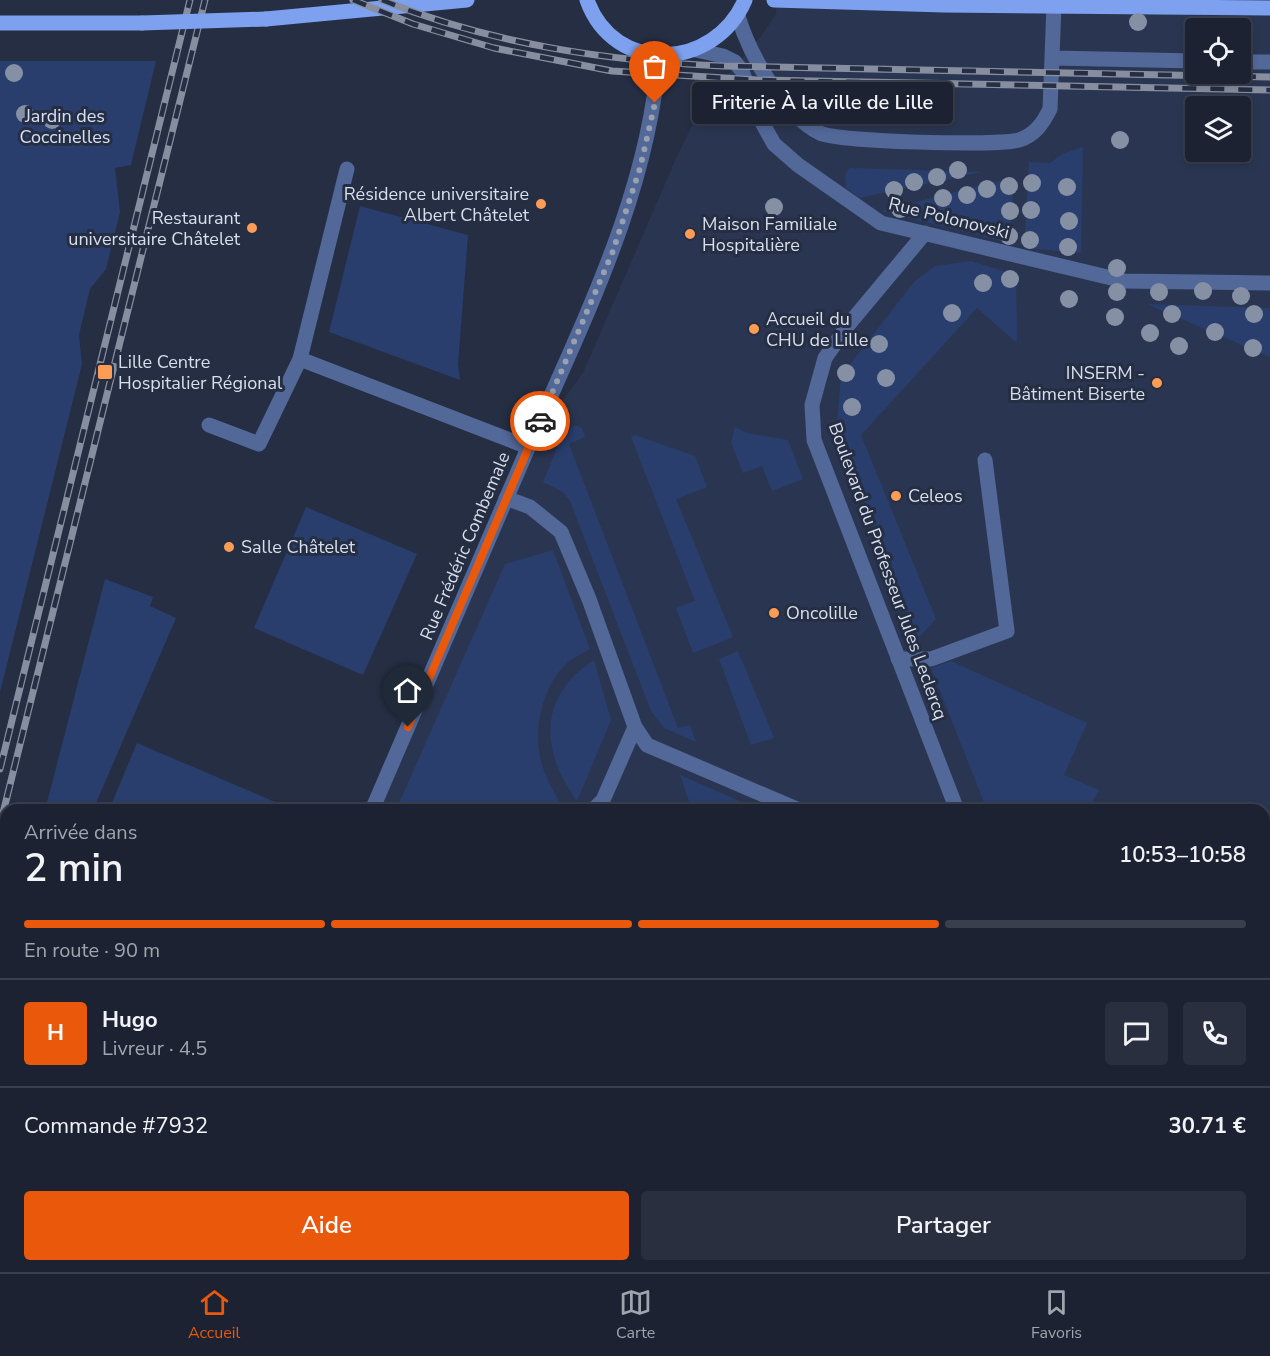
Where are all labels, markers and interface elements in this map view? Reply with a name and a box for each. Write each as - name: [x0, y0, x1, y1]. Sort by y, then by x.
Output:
- map controls: [1185, 18, 1251, 162]
- button: locate: [1185, 18, 1251, 84]
- pin: [629, 41, 680, 103]
- icon: bag: [638, 50, 671, 83]
- callout: Friterie À la ville de Lille: [691, 82, 952, 124]
- text: Friterie À la ville de Lille: [712, 89, 933, 116]
- button: layers: [1185, 96, 1251, 162]
- park label: Jardin des Coccinelles: [20, 104, 110, 149]
- place label: Résidence universitaire Albert Châtelet: [344, 182, 530, 227]
- street label: Rue Polonovski: [886, 191, 1012, 245]
- marker: Résidence universitaire Albert Châtelet: [534, 197, 548, 211]
- place label: Restaurant universitaire Châtelet: [68, 206, 241, 251]
- place label: Maison Familiale Hospitalière: [702, 212, 837, 257]
- marker: Restaurant universitaire Châtelet: [245, 221, 259, 235]
- marker: Maison Familiale Hospitalière: [683, 227, 697, 241]
- place label: Accueil du CHU de Lille: [766, 307, 868, 352]
- marker: Accueil du CHU de Lille: [747, 322, 761, 336]
- place label: Lille Centre Hospitalier Régional: [118, 350, 283, 395]
- place label: INSERM - Bâtiment Biserte: [1009, 361, 1145, 406]
- marker: Lille Centre Hospitalier Régional: [96, 363, 114, 381]
- marker: INSERM - Bâtiment Biserte: [1150, 376, 1164, 390]
- courier: [510, 391, 570, 451]
- icon: car: [524, 405, 557, 438]
- street label: Boulevard du Professeur Jules Leclercq: [823, 419, 953, 723]
- street label: Rue Frédéric Combemale: [414, 448, 516, 644]
- place label: Celeos: [908, 484, 963, 508]
- marker: Celeos: [889, 489, 903, 503]
- place label: Salle Châtelet: [241, 535, 356, 559]
- marker: Salle Châtelet: [222, 540, 236, 554]
- place label: Oncolille: [786, 601, 858, 625]
- marker: Oncolille: [767, 606, 781, 620]
- pin: [382, 665, 433, 727]
- icon: home: [391, 674, 424, 707]
- text: Arrivée dans: [24, 819, 137, 846]
- text: 10:53–10:58: [1119, 840, 1246, 870]
- text: 2 min: [24, 842, 123, 895]
- text: En route · 90 m: [24, 937, 160, 964]
- button: chat: [1105, 1002, 1168, 1065]
- button: phone: [1183, 1002, 1246, 1065]
- text: Hugo: [102, 1005, 158, 1035]
- text: H: [47, 1018, 64, 1048]
- text: Livreur · 4.5: [102, 1035, 207, 1062]
- text: Commande #7932: [24, 1111, 208, 1141]
- text: 30.71 €: [1169, 1111, 1246, 1141]
- button: Aide: [24, 1191, 629, 1260]
- button: Partager: [641, 1191, 1246, 1260]
- tab: Accueil: [188, 1286, 240, 1344]
- tab: Carte: [616, 1286, 655, 1344]
- tab: Favoris: [1031, 1286, 1082, 1344]

